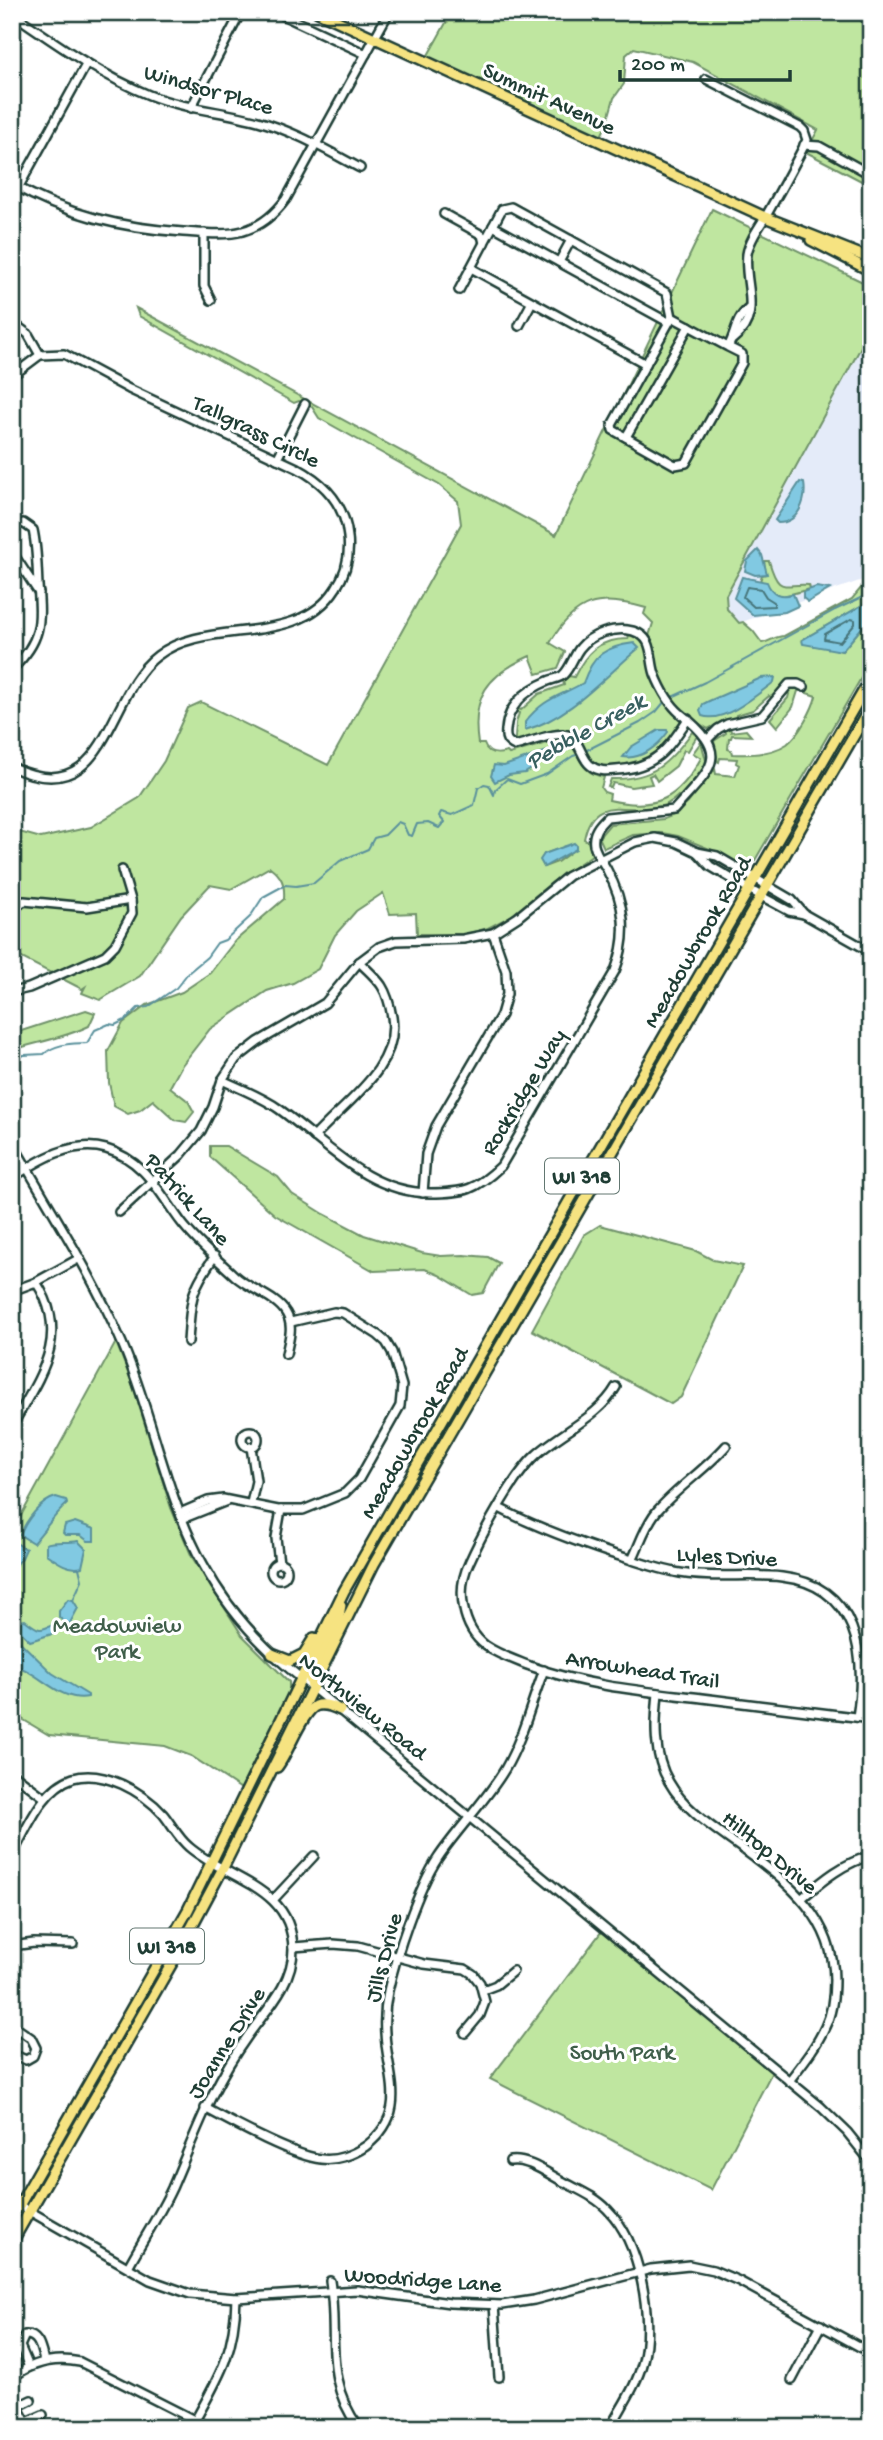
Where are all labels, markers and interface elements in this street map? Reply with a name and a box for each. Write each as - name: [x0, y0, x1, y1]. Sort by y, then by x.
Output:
- scale bar: [620, 38, 790, 82]
- text: 200 m: [631, 54, 685, 79]
- street label: Summit Avenue: [478, 58, 620, 143]
- street label: Windsor Place: [140, 60, 277, 123]
- street label: Tallgrass Circle: [186, 390, 325, 476]
- water label: Pebble Creek: [522, 687, 653, 778]
- street label: Meadowbrook Road: [639, 851, 760, 1033]
- street label: Rockridge Way: [477, 1025, 573, 1161]
- street label: Patrick Lane: [137, 1148, 236, 1253]
- road number: WI 318: [545, 1158, 619, 1194]
- street label: Meadowbrook Road: [356, 1342, 477, 1524]
- street label: Lyles Drive: [676, 1542, 779, 1575]
- park label: Meadowview Park: [53, 1614, 182, 1667]
- street label: Arrowhead Trail: [564, 1646, 721, 1697]
- street label: Northview Road: [292, 1648, 433, 1769]
- street label: Hilltop Drive: [715, 1806, 823, 1902]
- street label: Jills Drive: [361, 1909, 411, 2006]
- road number: WI 318: [130, 1928, 204, 1964]
- street label: Joanne Drive: [183, 1982, 273, 2105]
- park label: South Park: [570, 2041, 677, 2068]
- street label: Woodridge Lane: [343, 2263, 504, 2301]

